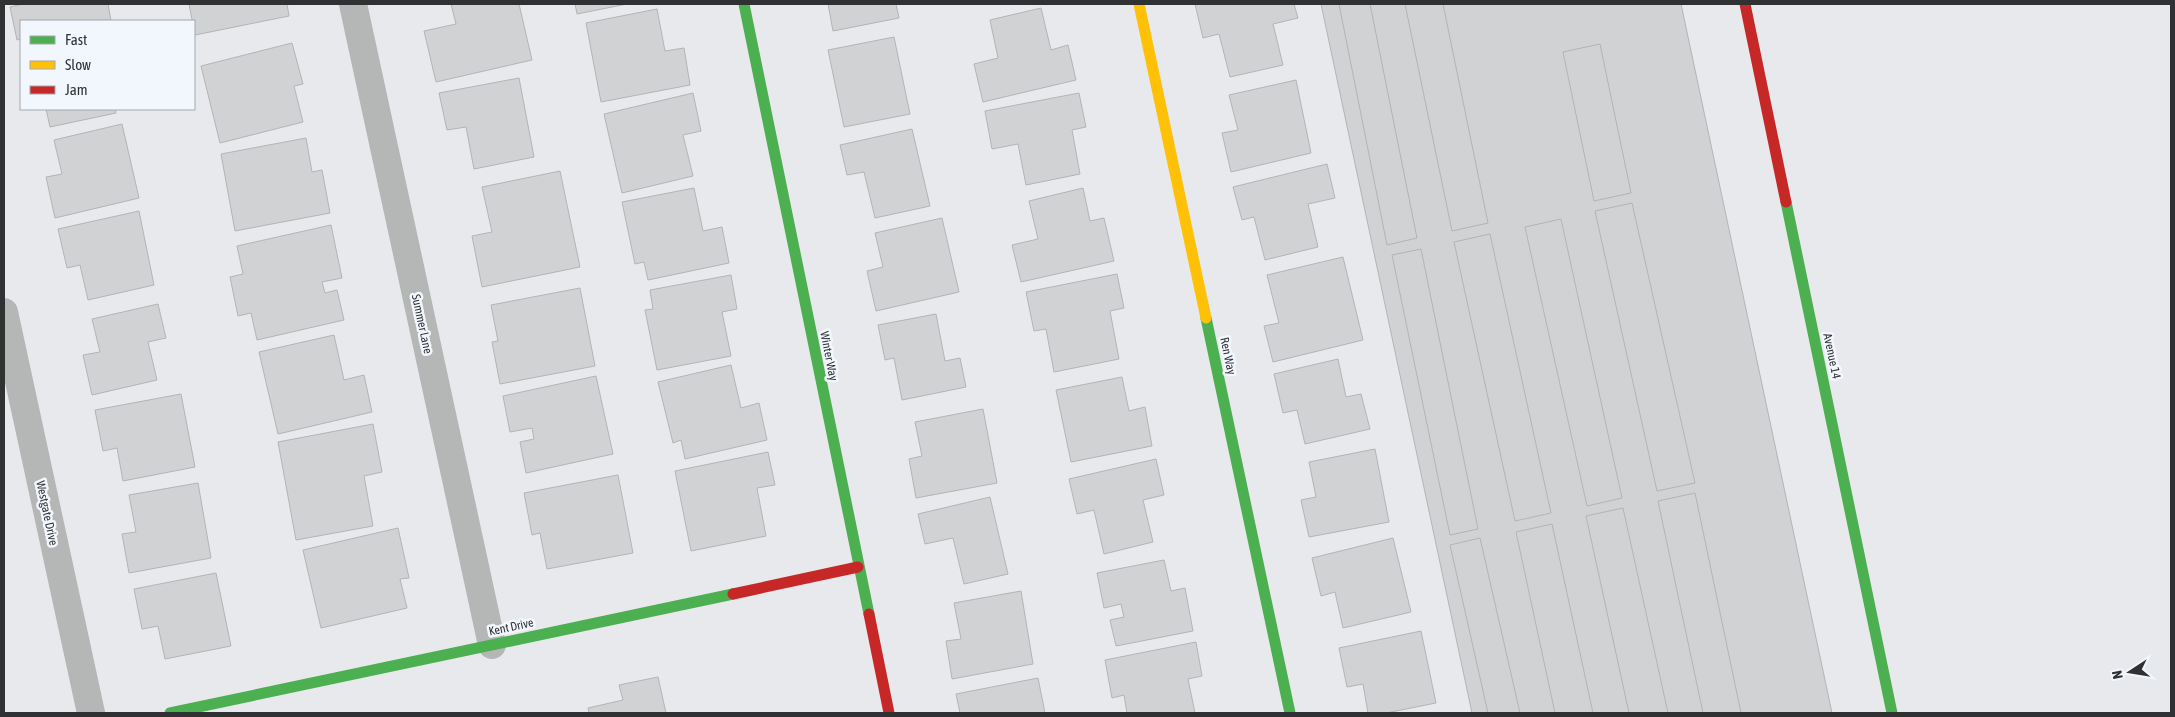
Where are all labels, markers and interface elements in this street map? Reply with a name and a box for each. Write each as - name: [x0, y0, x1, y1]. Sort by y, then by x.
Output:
- legend: [20, 20, 195, 110]
- text: Fast: [65, 31, 87, 48]
- text: Slow: [65, 56, 91, 73]
- text: Jam: [65, 81, 88, 98]
- street label: Summer Lane: [409, 293, 435, 355]
- street label: Winter Way: [817, 330, 841, 382]
- street label: Avenue 14: [1820, 332, 1844, 380]
- street label: Ren Way: [1217, 336, 1239, 376]
- street label: Westgate Drive: [33, 479, 61, 547]
- street label: Kent Drive: [487, 615, 535, 639]
- north arrow: [2105, 647, 2155, 697]
- text: N: [2109, 669, 2126, 680]

